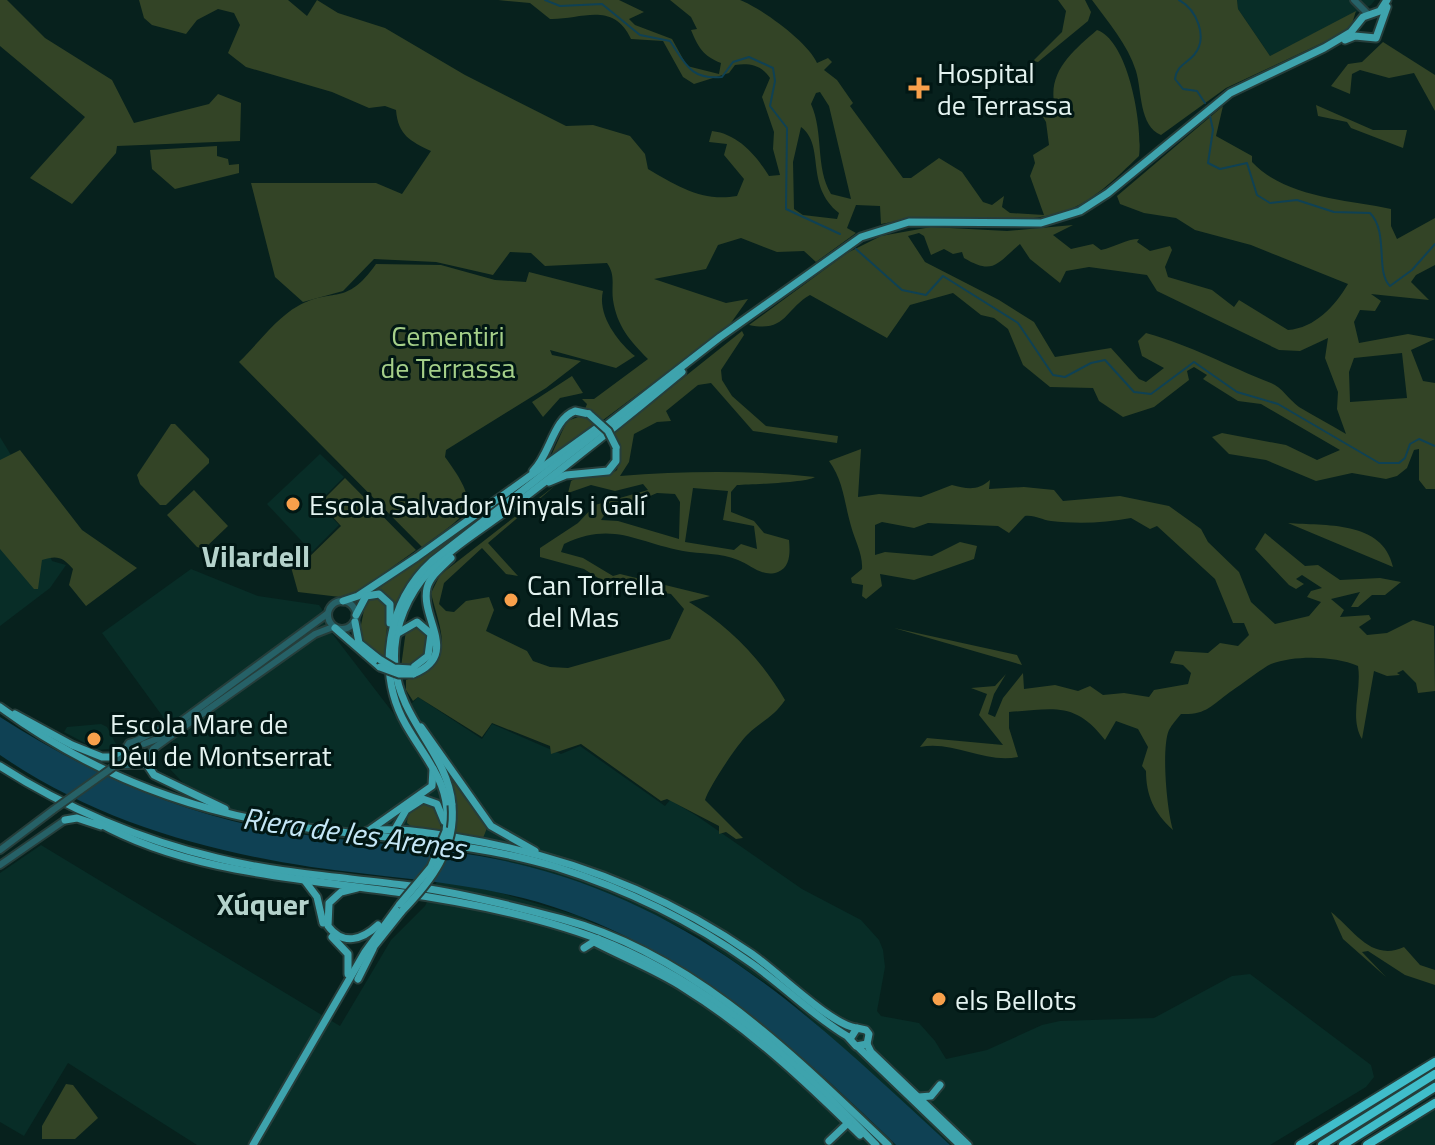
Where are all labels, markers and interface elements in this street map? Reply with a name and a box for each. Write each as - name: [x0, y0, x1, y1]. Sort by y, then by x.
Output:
- place label: Hospital de Terrassa: [937, 51, 1072, 126]
- marker: Hospital de Terrassa: [908, 77, 930, 99]
- park label: Cementiri de Terrassa: [381, 314, 515, 389]
- place label: Escola Salvador Vinyals i Galí: [309, 483, 648, 526]
- marker: Escola Salvador Vinyals i Galí: [284, 495, 302, 513]
- district label: Vilardell: [202, 533, 310, 579]
- place label: Can Torrella del Mas: [527, 563, 665, 638]
- marker: Can Torrella del Mas: [502, 591, 520, 609]
- place label: Escola Mare de Déu de Montserrat: [110, 702, 332, 777]
- marker: Escola Mare de Déu de Montserrat: [85, 730, 103, 748]
- water label: Riera de les Arenes: [240, 795, 470, 872]
- district label: Xúquer: [217, 881, 309, 927]
- place label: els Bellots: [955, 978, 1077, 1021]
- marker: els Bellots: [930, 990, 948, 1008]

